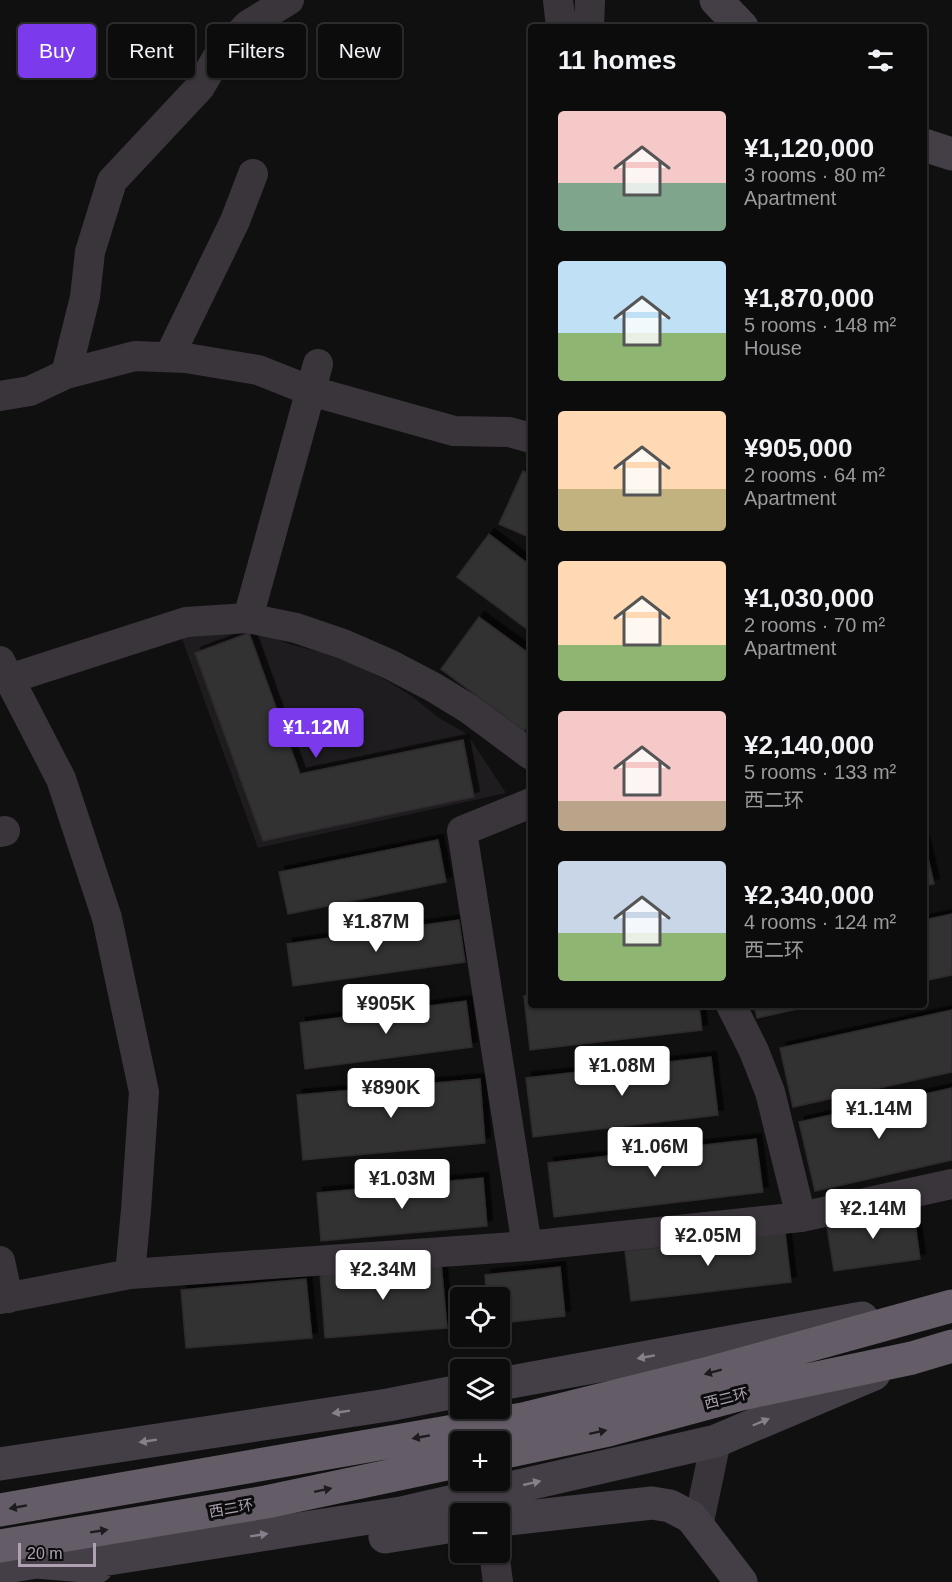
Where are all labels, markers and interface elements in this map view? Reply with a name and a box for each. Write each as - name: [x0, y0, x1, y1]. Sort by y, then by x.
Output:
- chip: Buy: [18, 24, 96, 78]
- chip: Rent: [108, 24, 195, 78]
- chip: Filters: [207, 24, 306, 78]
- chip: New: [318, 24, 402, 78]
- icon: filters: [864, 44, 897, 77]
- text: 11 homes: [558, 45, 677, 75]
- text: ¥1,120,000: [744, 133, 874, 163]
- icon: home: [606, 135, 678, 207]
- text: 3 rooms · 80 m²: [744, 164, 885, 186]
- text: Apartment: [744, 187, 836, 209]
- text: ¥1,870,000: [744, 283, 874, 313]
- icon: home: [606, 285, 678, 357]
- text: 5 rooms · 148 m²: [744, 314, 896, 336]
- text: House: [744, 337, 802, 359]
- text: ¥905,000: [744, 433, 852, 463]
- icon: home: [606, 435, 678, 507]
- text: 2 rooms · 64 m²: [744, 464, 885, 486]
- text: Apartment: [744, 487, 836, 509]
- text: ¥1,030,000: [744, 583, 874, 613]
- icon: home: [606, 585, 678, 657]
- text: 2 rooms · 70 m²: [744, 614, 885, 636]
- text: Apartment: [744, 637, 836, 659]
- pin: ¥1.12M: [267, 708, 365, 759]
- text: ¥1.12M: [283, 716, 349, 738]
- text: ¥2,140,000: [744, 730, 874, 760]
- icon: home: [606, 735, 678, 807]
- text: 5 rooms · 133 m²: [744, 761, 896, 783]
- text: 西二环: [744, 789, 804, 811]
- text: ¥2,340,000: [744, 880, 874, 910]
- icon: home: [606, 885, 678, 957]
- pin: ¥1.87M: [327, 902, 425, 953]
- text: ¥1.87M: [343, 910, 409, 932]
- text: 4 rooms · 124 m²: [744, 911, 896, 933]
- text: 西二环: [744, 939, 804, 961]
- pin: ¥905K: [344, 984, 428, 1035]
- text: ¥905K: [357, 992, 415, 1014]
- pin: ¥1.08M: [573, 1046, 671, 1097]
- text: ¥1.08M: [589, 1054, 655, 1076]
- pin: ¥890K: [349, 1068, 433, 1119]
- text: ¥890K: [362, 1076, 420, 1098]
- pin: ¥1.14M: [830, 1089, 928, 1140]
- text: ¥1.14M: [846, 1097, 912, 1119]
- pin: ¥1.06M: [606, 1127, 704, 1178]
- text: ¥1.06M: [622, 1135, 688, 1157]
- pin: ¥1.03M: [353, 1159, 451, 1210]
- text: ¥1.03M: [369, 1167, 435, 1189]
- pin: ¥2.14M: [824, 1189, 922, 1240]
- text: ¥2.14M: [840, 1197, 906, 1219]
- pin: ¥2.05M: [659, 1216, 757, 1267]
- text: ¥2.05M: [675, 1224, 741, 1246]
- pin: ¥2.34M: [334, 1250, 432, 1301]
- text: ¥2.34M: [350, 1258, 416, 1280]
- map controls: [450, 1287, 510, 1563]
- button: locate: [450, 1287, 510, 1347]
- one-way arrow: [637, 1353, 656, 1362]
- button: layers: [450, 1359, 510, 1419]
- one-way arrow: [704, 1367, 723, 1377]
- street label: 西二环: [702, 1384, 750, 1412]
- one-way arrow: [331, 1407, 350, 1416]
- one-way arrow: [752, 1417, 770, 1426]
- one-way arrow: [589, 1427, 608, 1436]
- button: +: [450, 1431, 510, 1491]
- one-way arrow: [411, 1433, 430, 1442]
- one-way arrow: [138, 1437, 157, 1446]
- one-way arrow: [523, 1477, 542, 1487]
- one-way arrow: [314, 1485, 333, 1494]
- street label: 西二环: [207, 1496, 255, 1520]
- one-way arrow: [9, 1503, 28, 1512]
- button: −: [450, 1503, 510, 1563]
- one-way arrow: [90, 1526, 109, 1535]
- one-way arrow: [249, 1531, 268, 1540]
- scale bar: [18, 1540, 96, 1568]
- text: 20 m: [27, 1545, 63, 1562]

